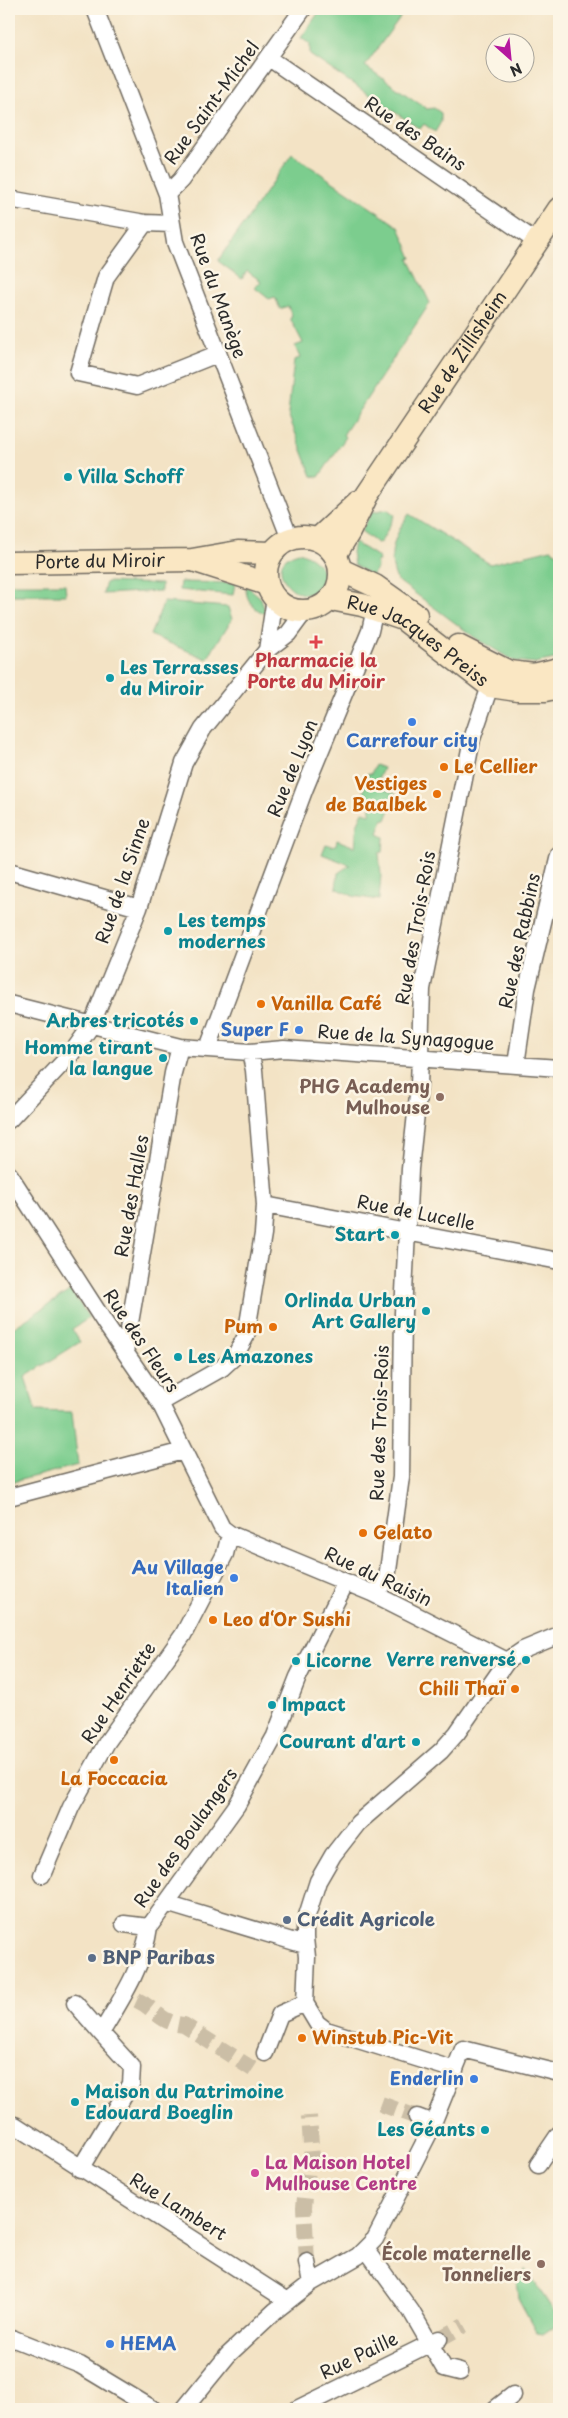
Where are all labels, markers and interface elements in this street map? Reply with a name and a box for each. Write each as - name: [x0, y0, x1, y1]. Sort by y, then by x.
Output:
- north arrow: [486, 32, 536, 82]
- street label: Rue Saint-Michel: [157, 35, 265, 169]
- text: N: [506, 58, 526, 82]
- street label: Rue des Bains: [360, 89, 472, 177]
- street label: Rue du Manège: [184, 229, 255, 362]
- street label: Rue de Zillisheim: [411, 285, 513, 418]
- place label: Villa Schoff: [78, 462, 185, 489]
- marker: Villa Schoff: [62, 471, 74, 483]
- street label: Porte du Miroir: [35, 545, 165, 575]
- street label: Rue Jacques Preiss: [345, 587, 495, 692]
- marker: Pharmacie la Porte du Miroir: [310, 636, 322, 648]
- place label: Pharmacie la Porte du Miroir: [247, 646, 386, 694]
- place label: Les Terrasses du Miroir: [120, 653, 239, 701]
- marker: Les Terrasses du Miroir: [104, 672, 116, 684]
- street label: Rue de Lyon: [260, 714, 324, 821]
- marker: Carrefour city: [406, 716, 418, 728]
- place label: Carrefour city: [346, 726, 478, 753]
- place label: Le Cellier: [454, 752, 538, 779]
- marker: Le Cellier: [438, 761, 450, 773]
- place label: Vestiges de Baalbek: [325, 769, 427, 817]
- marker: Vestiges de Baalbek: [431, 788, 443, 800]
- street label: Rue de la Sinne: [87, 814, 156, 947]
- street label: Rue des Trois-Rois: [388, 849, 441, 1007]
- street label: Rue des Rabbins: [491, 870, 546, 1011]
- place label: Les temps modernes: [178, 906, 266, 954]
- marker: Les temps modernes: [162, 925, 174, 937]
- place label: Vanilla Café: [271, 989, 382, 1016]
- marker: Vanilla Café: [255, 998, 267, 1010]
- place label: Arbres tricotés: [46, 1006, 184, 1033]
- marker: Arbres tricotés: [188, 1015, 200, 1027]
- place label: Super F: [221, 1015, 290, 1042]
- street label: Rue de la Synagogue: [317, 1017, 496, 1056]
- marker: Super F: [293, 1024, 305, 1036]
- place label: Homme tirant la langue: [25, 1033, 153, 1081]
- marker: Homme tirant la langue: [157, 1052, 169, 1064]
- place label: PHG Academy Mulhouse: [299, 1072, 430, 1120]
- marker: PHG Academy Mulhouse: [434, 1091, 446, 1103]
- street label: Rue des Halles: [106, 1133, 155, 1259]
- street label: Rue de Lucelle: [355, 1187, 478, 1236]
- place label: Start: [334, 1220, 385, 1247]
- marker: Start: [389, 1229, 401, 1241]
- street label: Rue des Fleurs: [98, 1283, 187, 1397]
- place label: Orlinda Urban Art Gallery: [284, 1286, 416, 1334]
- marker: Orlinda Urban Art Gallery: [420, 1305, 432, 1317]
- place label: Pum: [224, 1312, 263, 1339]
- marker: Pum: [267, 1321, 279, 1333]
- place label: Les Amazones: [188, 1342, 314, 1369]
- street label: Rue des Trois-Rois: [362, 1345, 395, 1501]
- marker: Les Amazones: [172, 1351, 184, 1363]
- place label: Gelato: [373, 1518, 433, 1545]
- marker: Gelato: [357, 1527, 369, 1539]
- street label: Rue du Raisin: [320, 1539, 437, 1612]
- place label: Au Village Italien: [132, 1553, 224, 1601]
- marker: Au Village Italien: [228, 1572, 240, 1584]
- place label: Leo d‘Or Sushi: [223, 1605, 351, 1632]
- marker: Leo d‘Or Sushi: [207, 1614, 219, 1626]
- street label: Rue Henriette: [74, 1636, 162, 1748]
- place label: Verre renversé: [386, 1645, 516, 1672]
- place label: Licorne: [306, 1646, 372, 1673]
- marker: Verre renversé: [520, 1654, 532, 1666]
- marker: Licorne: [290, 1655, 302, 1667]
- place label: Chili Thaï: [419, 1674, 507, 1701]
- marker: Chili Thaï: [509, 1683, 521, 1695]
- place label: Impact: [282, 1690, 346, 1717]
- marker: Impact: [266, 1699, 278, 1711]
- place label: Courant d'art: [279, 1727, 406, 1754]
- marker: Courant d'art: [410, 1736, 422, 1748]
- marker: La Foccacia: [108, 1754, 120, 1766]
- street label: Rue des Boulangers: [126, 1762, 243, 1912]
- place label: La Foccacia: [60, 1764, 168, 1791]
- place label: Crédit Agricole: [297, 1905, 435, 1932]
- marker: Crédit Agricole: [281, 1914, 293, 1926]
- place label: BNP Paribas: [102, 1943, 215, 1970]
- marker: BNP Paribas: [86, 1952, 98, 1964]
- place label: Winstub Pic-Vit: [312, 2023, 454, 2050]
- marker: Winstub Pic-Vit: [296, 2032, 308, 2044]
- place label: Enderlin: [390, 2064, 464, 2091]
- marker: Enderlin: [468, 2073, 480, 2085]
- place label: Maison du Patrimoine Edouard Boeglin: [85, 2077, 284, 2125]
- marker: Maison du Patrimoine Edouard Boeglin: [69, 2096, 81, 2108]
- place label: Les Géants: [377, 2115, 475, 2142]
- marker: Les Géants: [479, 2124, 491, 2136]
- place label: La Maison Hotel Mulhouse Centre: [265, 2148, 417, 2196]
- street label: Rue Lambert: [125, 2165, 233, 2246]
- marker: La Maison Hotel Mulhouse Centre: [249, 2167, 261, 2179]
- place label: École maternelle Tonneliers: [381, 2239, 531, 2287]
- marker: École maternelle Tonneliers: [535, 2258, 547, 2270]
- street label: Rue Paille: [315, 2324, 402, 2385]
- place label: HEMA: [120, 2329, 176, 2356]
- marker: HEMA: [104, 2338, 116, 2350]

